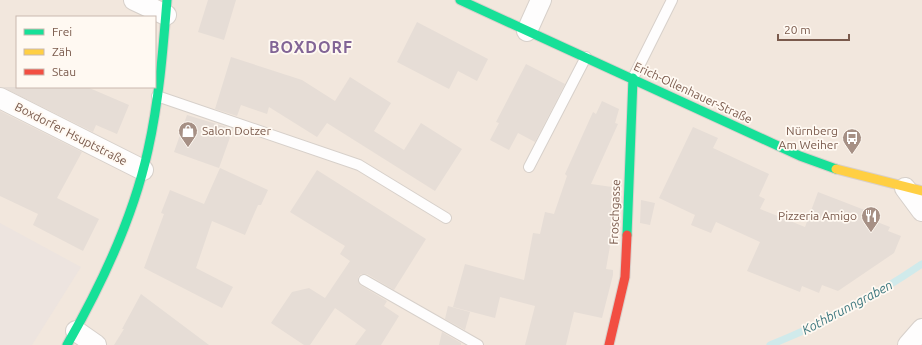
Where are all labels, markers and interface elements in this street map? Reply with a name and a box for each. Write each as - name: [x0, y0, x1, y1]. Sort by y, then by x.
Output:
- legend: [16, 16, 156, 88]
- scale bar: [778, 16, 849, 42]
- text: 20 m: [784, 23, 811, 36]
- text: Frei: [52, 25, 72, 38]
- district label: BOXDORF: [269, 38, 353, 56]
- text: Zäh: [52, 45, 72, 58]
- street label: Erich-Ollenhauer-Straße: [632, 59, 754, 126]
- text: Stau: [52, 65, 76, 78]
- street label: Boxdorfer Hsuptstraße: [13, 100, 129, 168]
- shop icon: Salon Dotzer: [177, 120, 199, 148]
- place label: Salon Dotzer: [202, 124, 271, 137]
- place label: Nürnberg Am Weiher: [779, 124, 838, 151]
- bus stop icon: Nürnberg Am Weiher: [841, 127, 863, 155]
- street label: Froschgasse: [607, 179, 622, 245]
- restaurant icon: Pizzeria Amigo: [860, 205, 882, 233]
- place label: Pizzeria Amigo: [778, 209, 857, 222]
- water label: Kothbrunngraben: [799, 277, 895, 337]

